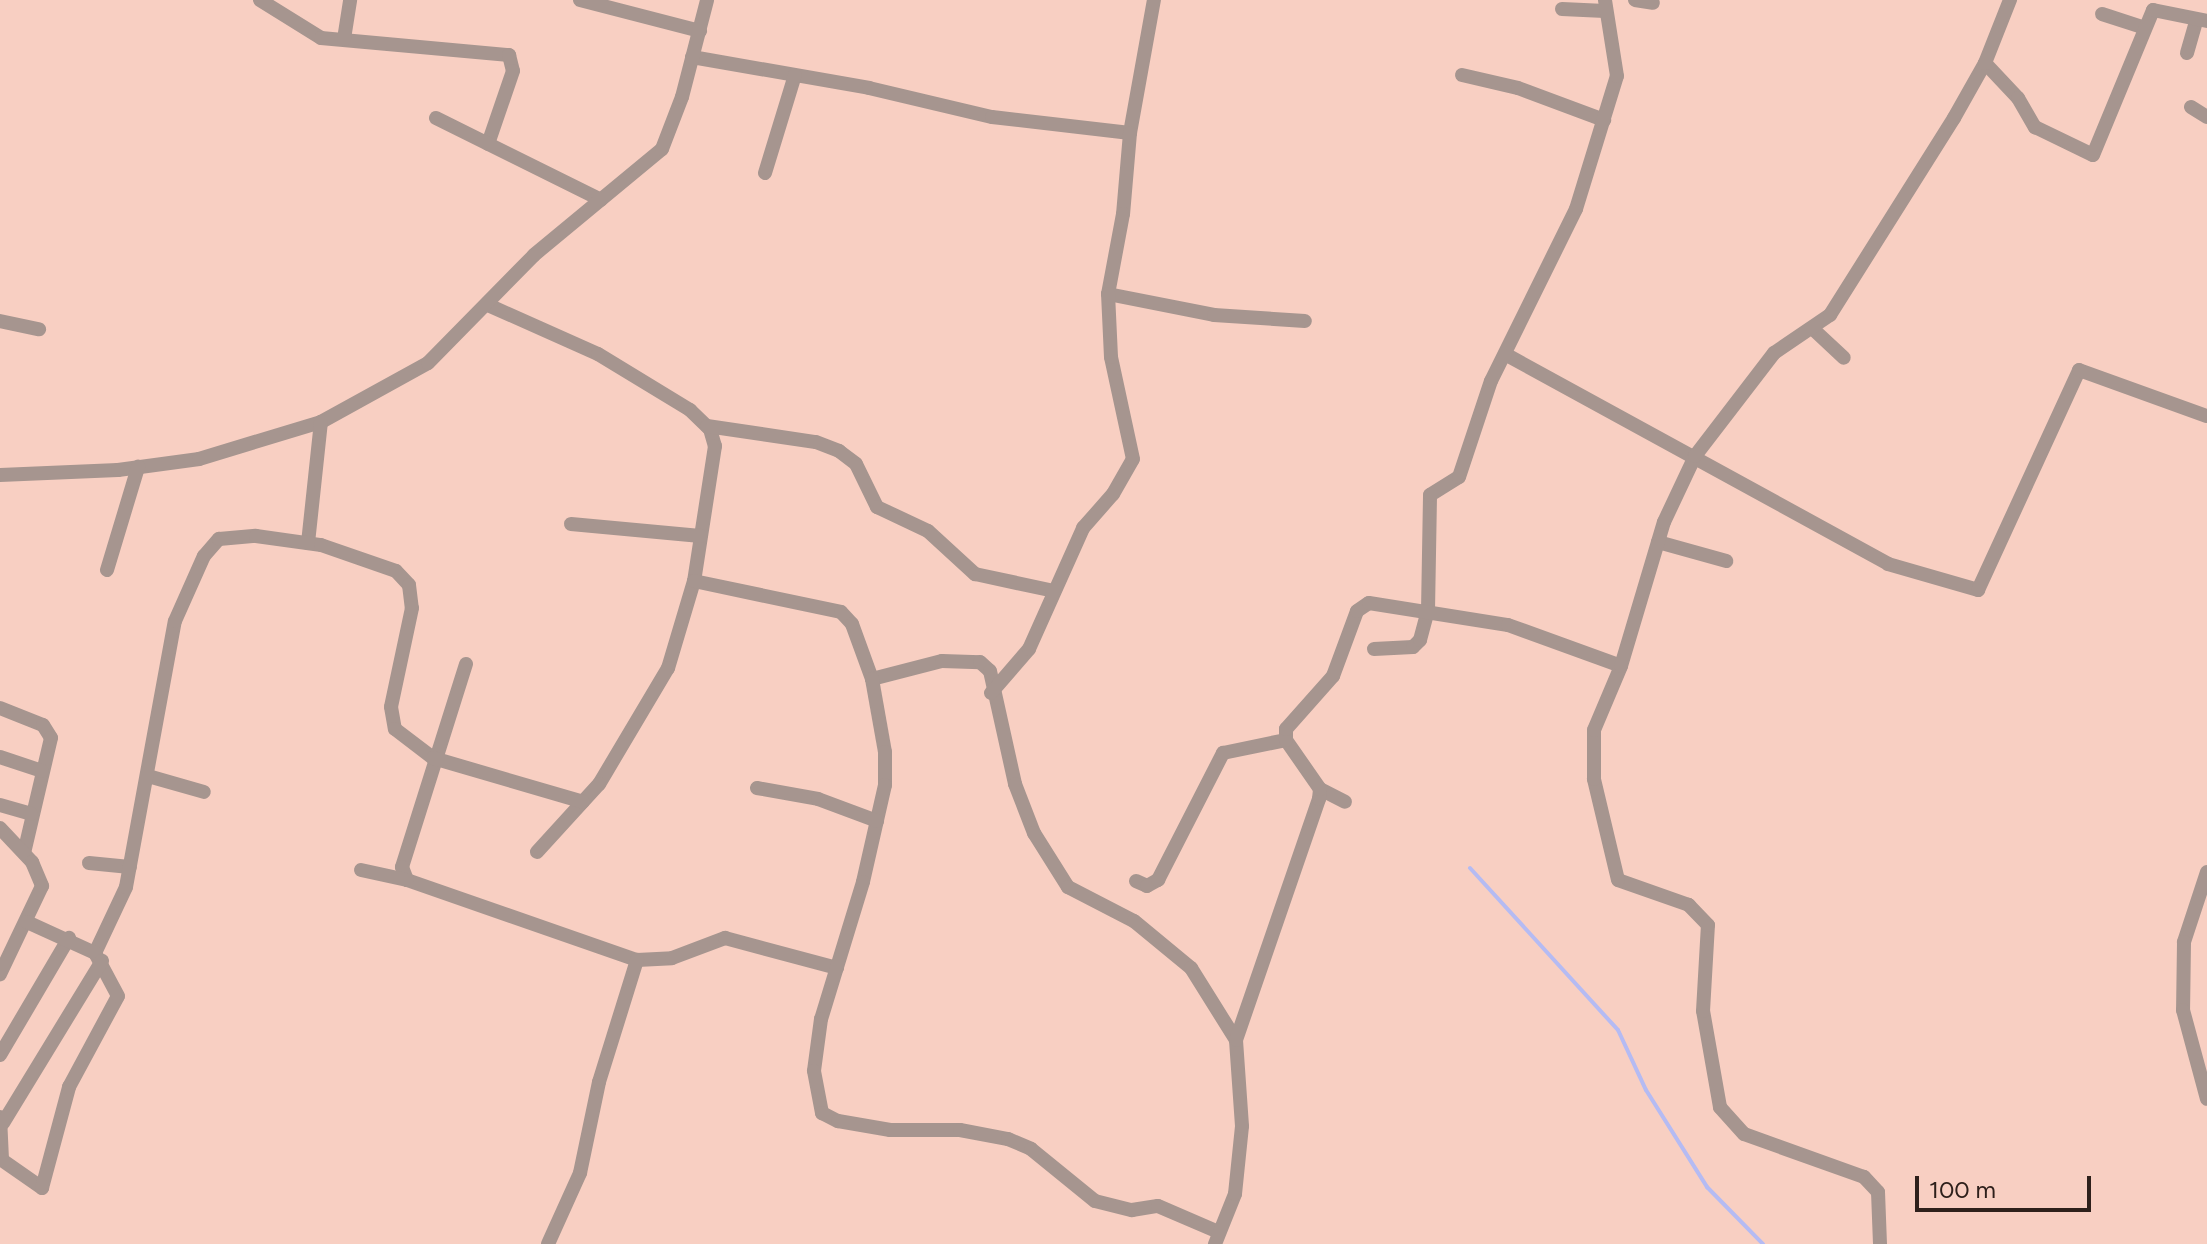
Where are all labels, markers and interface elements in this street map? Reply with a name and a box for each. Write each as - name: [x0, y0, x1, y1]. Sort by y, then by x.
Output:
- scale bar: [1919, 1160, 2095, 1210]
- text: 100 m: [1929, 1175, 1996, 1204]

